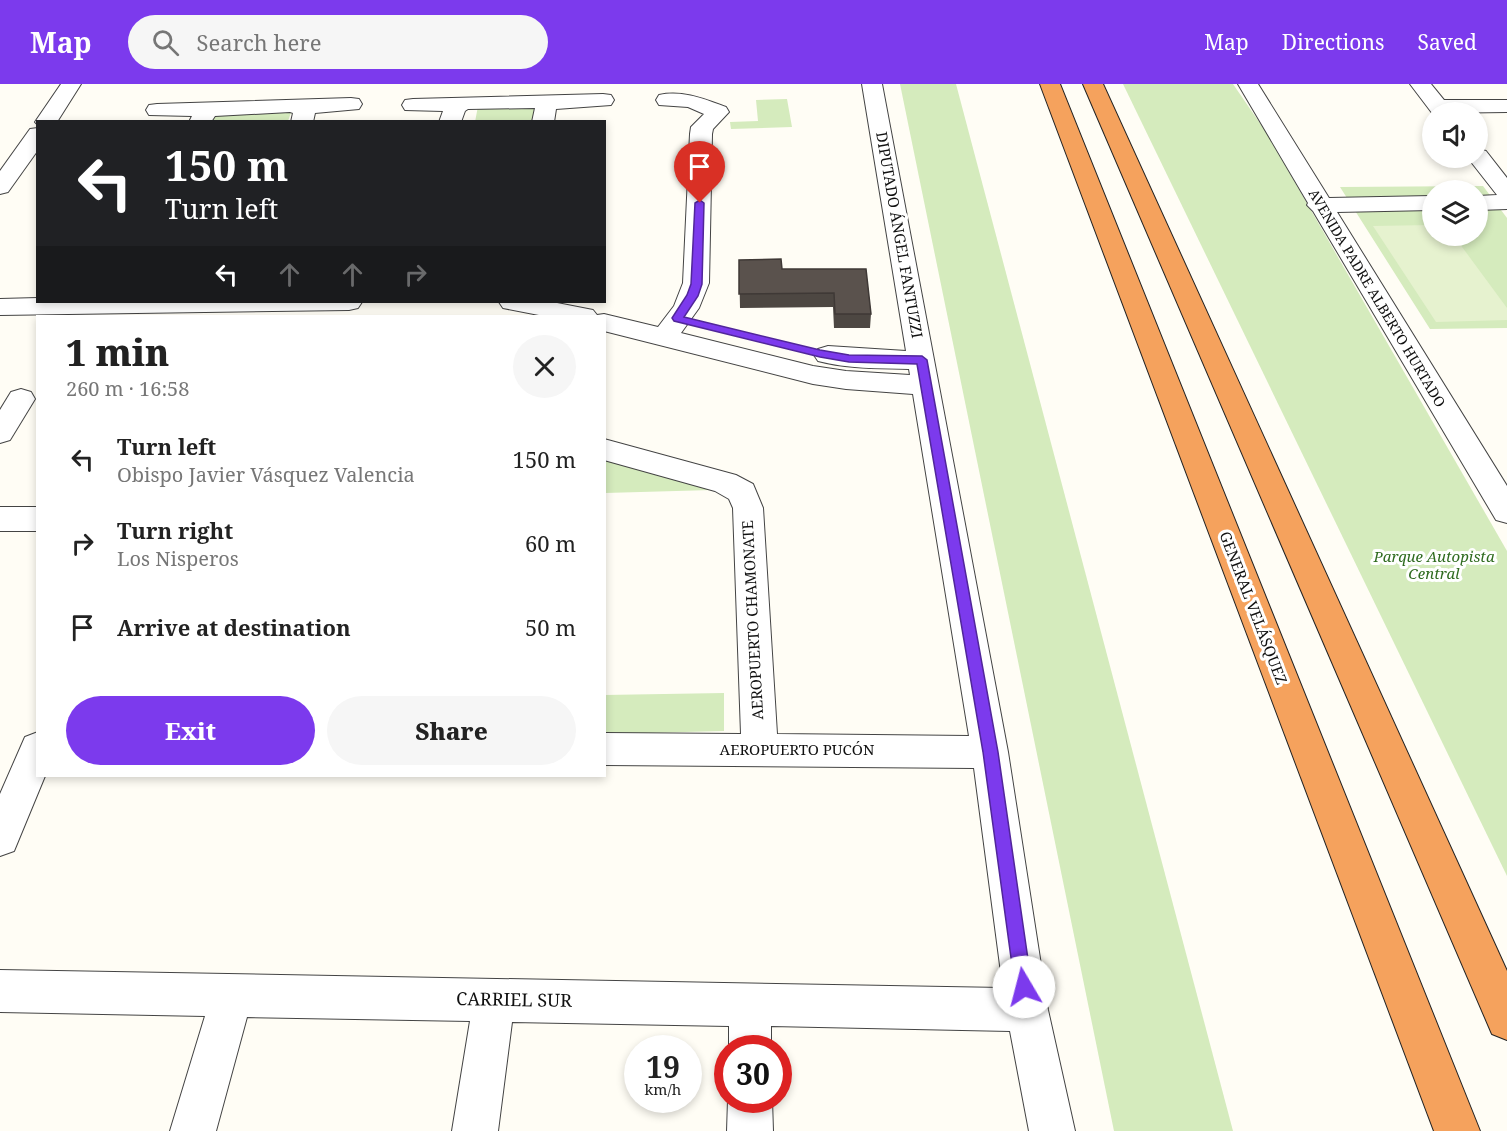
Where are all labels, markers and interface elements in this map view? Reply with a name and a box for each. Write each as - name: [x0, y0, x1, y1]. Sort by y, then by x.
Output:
- search box: [128, 15, 548, 69]
- text: Map: [30, 23, 92, 61]
- icon: search: [149, 26, 182, 59]
- text: Search here: [197, 27, 321, 57]
- text: Map: [1204, 28, 1249, 56]
- text: Directions: [1282, 28, 1384, 56]
- text: Saved: [1417, 28, 1477, 56]
- map controls: [1422, 102, 1488, 246]
- button: sound: [1422, 102, 1488, 168]
- street label: DIPUTADO ÁNGEL FANTUZZI: [872, 130, 928, 340]
- text: 150 m: [165, 136, 289, 193]
- pin: [674, 141, 725, 203]
- icon: left: [66, 144, 144, 222]
- icon: arrive: [683, 150, 716, 183]
- button: layers: [1422, 180, 1488, 246]
- street label: AVENIDA PADRE ALBERTO HURTADO: [1305, 185, 1450, 410]
- text: Turn left: [165, 190, 278, 227]
- icon: left: [210, 258, 243, 291]
- icon: ahead: [273, 258, 306, 291]
- icon: ahead: [336, 258, 369, 291]
- icon: right: [399, 258, 432, 291]
- text: 1 min: [66, 328, 169, 377]
- button: close: [513, 335, 576, 398]
- text: 260 m · 16:58: [66, 375, 189, 402]
- text: Turn left: [117, 431, 216, 461]
- icon: left: [66, 443, 99, 476]
- text: 150 m: [513, 444, 576, 474]
- text: Obispo Javier Vásquez Valencia: [117, 461, 415, 488]
- text: Turn right: [117, 515, 233, 545]
- street label: AEROPUERTO CHAMONATE: [737, 520, 767, 720]
- icon: right: [66, 527, 99, 560]
- text: 60 m: [525, 528, 576, 558]
- street label: GENERAL VELÁSQUEZ: [1216, 528, 1292, 687]
- text: Los Nisperos: [117, 545, 239, 572]
- park label: Parque Autopista Central: [1372, 546, 1495, 583]
- icon: arrive: [66, 611, 99, 644]
- text: Arrive at destination: [117, 612, 351, 642]
- text: 50 m: [525, 612, 576, 642]
- button: Exit: [66, 696, 315, 765]
- button: Share: [327, 696, 576, 765]
- street label: AEROPUERTO PUCÓN: [720, 739, 875, 759]
- position arrow: [992, 955, 1056, 1019]
- street label: CARRIEL SUR: [456, 986, 572, 1012]
- speed limit sign: 30: [714, 1035, 792, 1113]
- text: 19: [646, 1046, 680, 1087]
- text: km/h: [645, 1079, 681, 1099]

